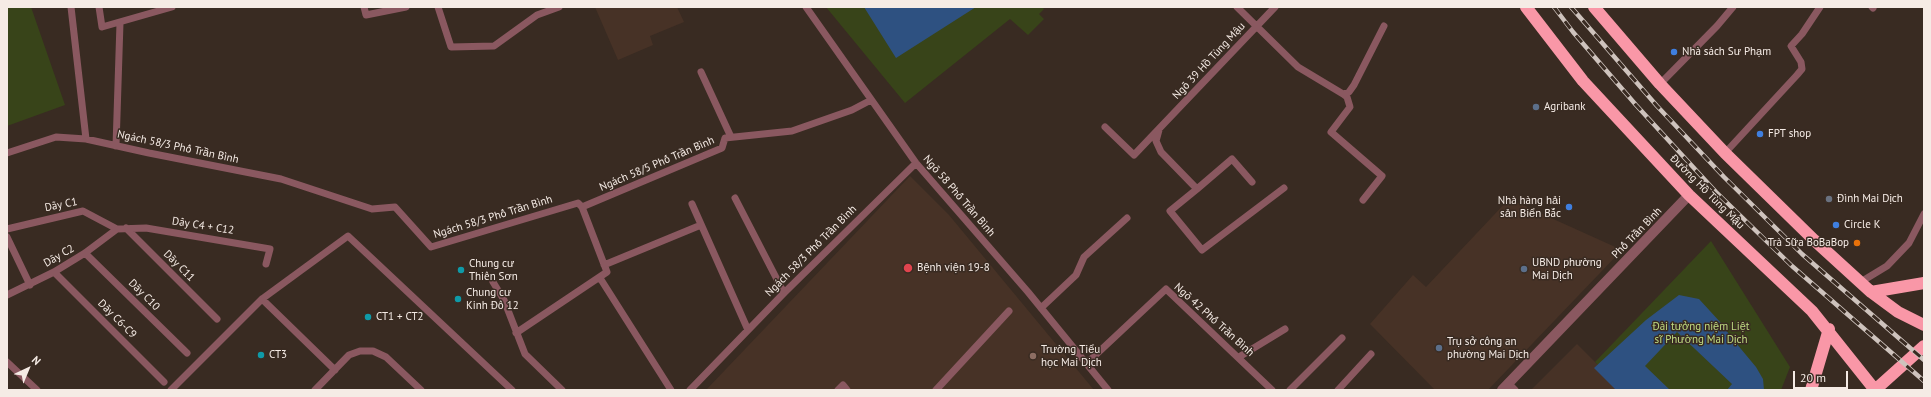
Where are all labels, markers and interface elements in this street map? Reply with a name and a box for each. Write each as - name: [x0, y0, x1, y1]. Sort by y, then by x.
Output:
- street label: Ngõ 39 Hồ Tùng Mậu: [1170, 20, 1248, 102]
- place label: Nhà sách Sư Phạm: [1682, 45, 1771, 59]
- marker: Nhà sách Sư Phạm: [1669, 47, 1679, 57]
- place label: Agribank: [1544, 100, 1586, 114]
- marker: Agribank: [1531, 102, 1541, 112]
- place label: FPT shop: [1768, 127, 1811, 141]
- street label: Ngách 58/3 Phố Trần Bình: [116, 128, 240, 166]
- marker: FPT shop: [1755, 129, 1765, 139]
- street label: Ngách 58/5 Phố Trần Bình: [598, 134, 716, 194]
- street label: Đường Hồ Tùng Mậu: [1667, 152, 1747, 232]
- street label: Ngõ 58 Phố Trần Bình: [920, 153, 998, 239]
- place label: Đình Mai Dịch: [1837, 192, 1903, 206]
- street label: Ngách 58/3 Phố Trần Bình: [432, 193, 554, 241]
- place label: Nhà hàng hải sản Biển Bắc: [1498, 194, 1561, 220]
- marker: Đình Mai Dịch: [1824, 194, 1834, 204]
- street label: Dãy C1: [44, 195, 78, 215]
- marker: Nhà hàng hải sản Biển Bắc: [1564, 202, 1574, 212]
- street label: Ngách 58/3 Phố Trần Bình: [763, 203, 859, 299]
- street label: Phố Trần Bình: [1609, 205, 1665, 261]
- street label: Dãy C4 + C12: [171, 215, 235, 237]
- place label: Circle K: [1844, 218, 1880, 232]
- marker: Circle K: [1831, 220, 1841, 230]
- place label: Trà Sữa BoBaBop: [1768, 236, 1849, 250]
- marker: Trà Sữa BoBaBop: [1852, 238, 1862, 248]
- street label: Dãy C2: [41, 242, 77, 270]
- street label: Dãy C11: [161, 248, 197, 284]
- place label: UBND phường Mai Dịch: [1532, 256, 1602, 282]
- place label: Chung cư Thiên Sơn: [469, 257, 518, 283]
- place label: Bệnh viện 19-8: [917, 261, 990, 275]
- marker: Bệnh viện 19-8: [902, 262, 914, 274]
- marker: UBND phường Mai Dịch: [1519, 264, 1529, 274]
- marker: Chung cư Thiên Sơn: [456, 265, 466, 275]
- street label: Dãy C10: [126, 277, 162, 313]
- street label: Ngõ 42 Phố Trần Bình: [1171, 281, 1257, 359]
- place label: Chung cư Kinh Đô 12: [466, 286, 519, 312]
- marker: Chung cư Kinh Đô 12: [453, 294, 463, 304]
- street label: Dãy C6-C9: [95, 297, 139, 341]
- place label: CT1 + CT2: [376, 310, 424, 324]
- marker: CT1 + CT2: [363, 312, 373, 322]
- park label: Đài tưởng niệm Liệt sĩ Phường Mai Dịch: [1652, 320, 1750, 346]
- place label: Trụ sở công an phường Mai Dịch: [1447, 335, 1529, 361]
- place label: Trường Tiểu học Mai Dịch: [1041, 343, 1102, 369]
- marker: Trụ sở công an phường Mai Dịch: [1434, 343, 1444, 353]
- place label: CT3: [269, 348, 287, 362]
- north arrow: [8, 349, 48, 389]
- marker: CT3: [256, 350, 266, 360]
- marker: Trường Tiểu học Mai Dịch: [1028, 351, 1038, 361]
- text: N: [29, 353, 44, 368]
- scale bar: [1795, 363, 1850, 389]
- text: 20 m: [1800, 370, 1826, 385]

